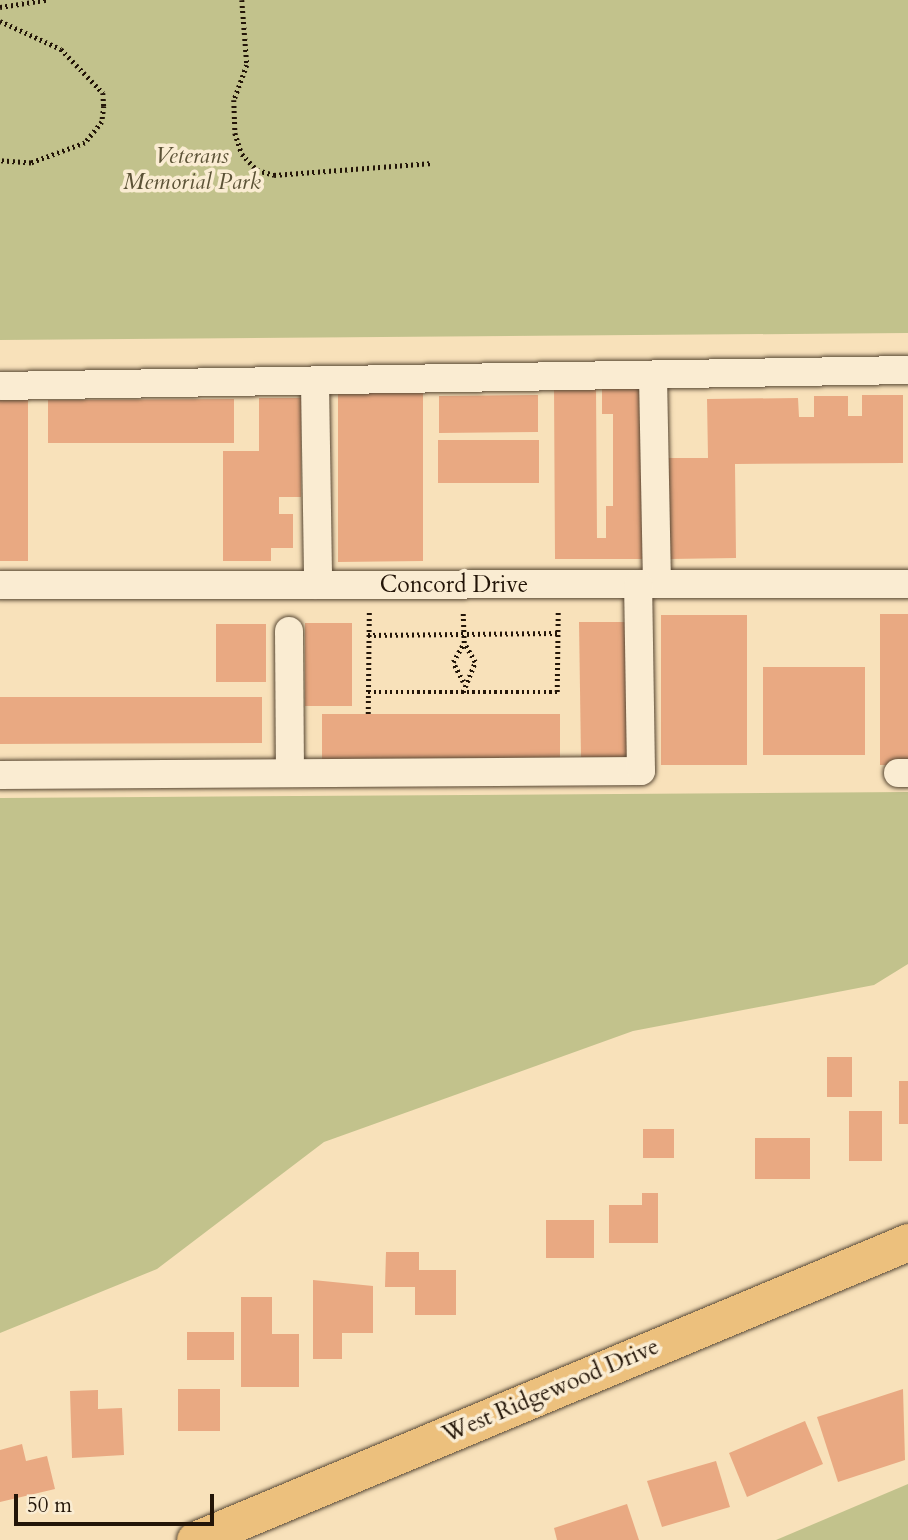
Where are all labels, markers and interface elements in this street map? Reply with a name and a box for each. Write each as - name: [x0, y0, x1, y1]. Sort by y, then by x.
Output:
- park label: Veterans Memorial Park: [123, 142, 261, 196]
- street label: Concord Drive: [380, 571, 528, 599]
- street label: West Ridgewood Drive: [439, 1333, 663, 1449]
- scale bar: [18, 1480, 217, 1524]
- text: 50 m: [27, 1491, 72, 1520]

